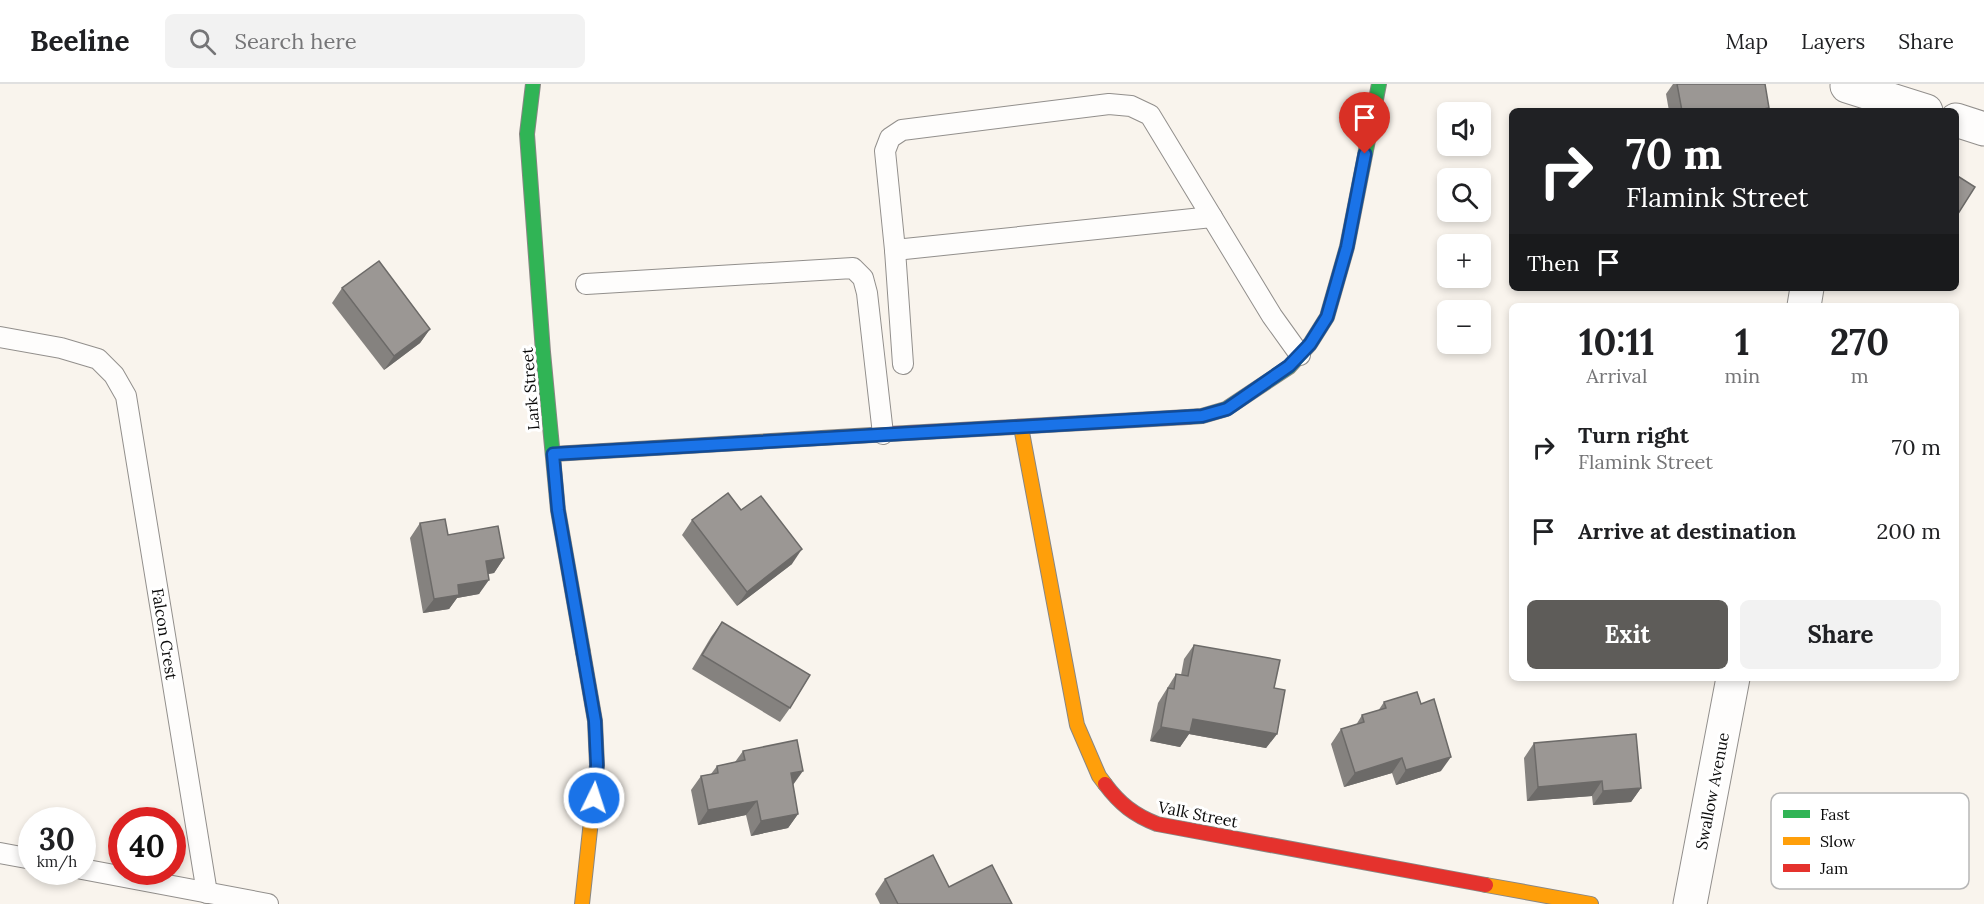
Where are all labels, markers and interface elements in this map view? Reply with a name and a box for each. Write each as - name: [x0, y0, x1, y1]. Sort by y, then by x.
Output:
- search box: [165, 14, 585, 68]
- text: Beeline: [30, 23, 129, 59]
- icon: search: [186, 25, 219, 58]
- text: Search here: [234, 27, 357, 55]
- text: Map: [1725, 28, 1768, 55]
- text: Layers: [1801, 28, 1865, 55]
- text: Share: [1898, 28, 1954, 55]
- pin: [1339, 92, 1390, 154]
- icon: arrive: [1348, 101, 1381, 134]
- map controls: [1437, 102, 1491, 354]
- button: sound: [1437, 102, 1491, 156]
- text: 70 m: [1626, 127, 1722, 181]
- icon: right: [1527, 132, 1605, 210]
- button: search: [1437, 168, 1491, 222]
- text: Flamink Street: [1626, 180, 1808, 214]
- button: +: [1437, 234, 1491, 288]
- icon: arrive: [1592, 246, 1625, 279]
- text: Then: [1527, 249, 1580, 277]
- button: −: [1437, 300, 1491, 354]
- text: 10:11: [1579, 319, 1655, 365]
- text: 1: [1735, 319, 1750, 365]
- text: 270: [1830, 319, 1889, 365]
- street label: Lark Street: [516, 346, 544, 431]
- text: Arrival: [1586, 363, 1647, 388]
- text: min: [1725, 363, 1760, 388]
- text: m: [1851, 363, 1869, 388]
- text: Turn right: [1578, 421, 1689, 449]
- icon: right: [1527, 431, 1560, 464]
- text: 70 m: [1892, 433, 1941, 461]
- text: Flamink Street: [1578, 449, 1713, 474]
- icon: arrive: [1527, 515, 1560, 548]
- text: Arrive at destination: [1578, 517, 1796, 545]
- text: 200 m: [1876, 517, 1941, 545]
- street label: Falcon Crest: [148, 587, 182, 682]
- button: Exit: [1527, 600, 1728, 669]
- button: Share: [1740, 600, 1941, 669]
- street label: Swallow Avenue: [1691, 730, 1733, 851]
- position arrow: [562, 766, 626, 830]
- legend: [1771, 793, 1969, 889]
- street label: Valk Street: [1155, 796, 1240, 832]
- text: Fast: [1820, 804, 1851, 824]
- speed limit sign: 40: [108, 807, 186, 885]
- text: 30: [39, 820, 75, 858]
- text: Slow: [1820, 831, 1856, 851]
- text: km/h: [37, 852, 77, 871]
- text: Jam: [1819, 858, 1848, 878]

